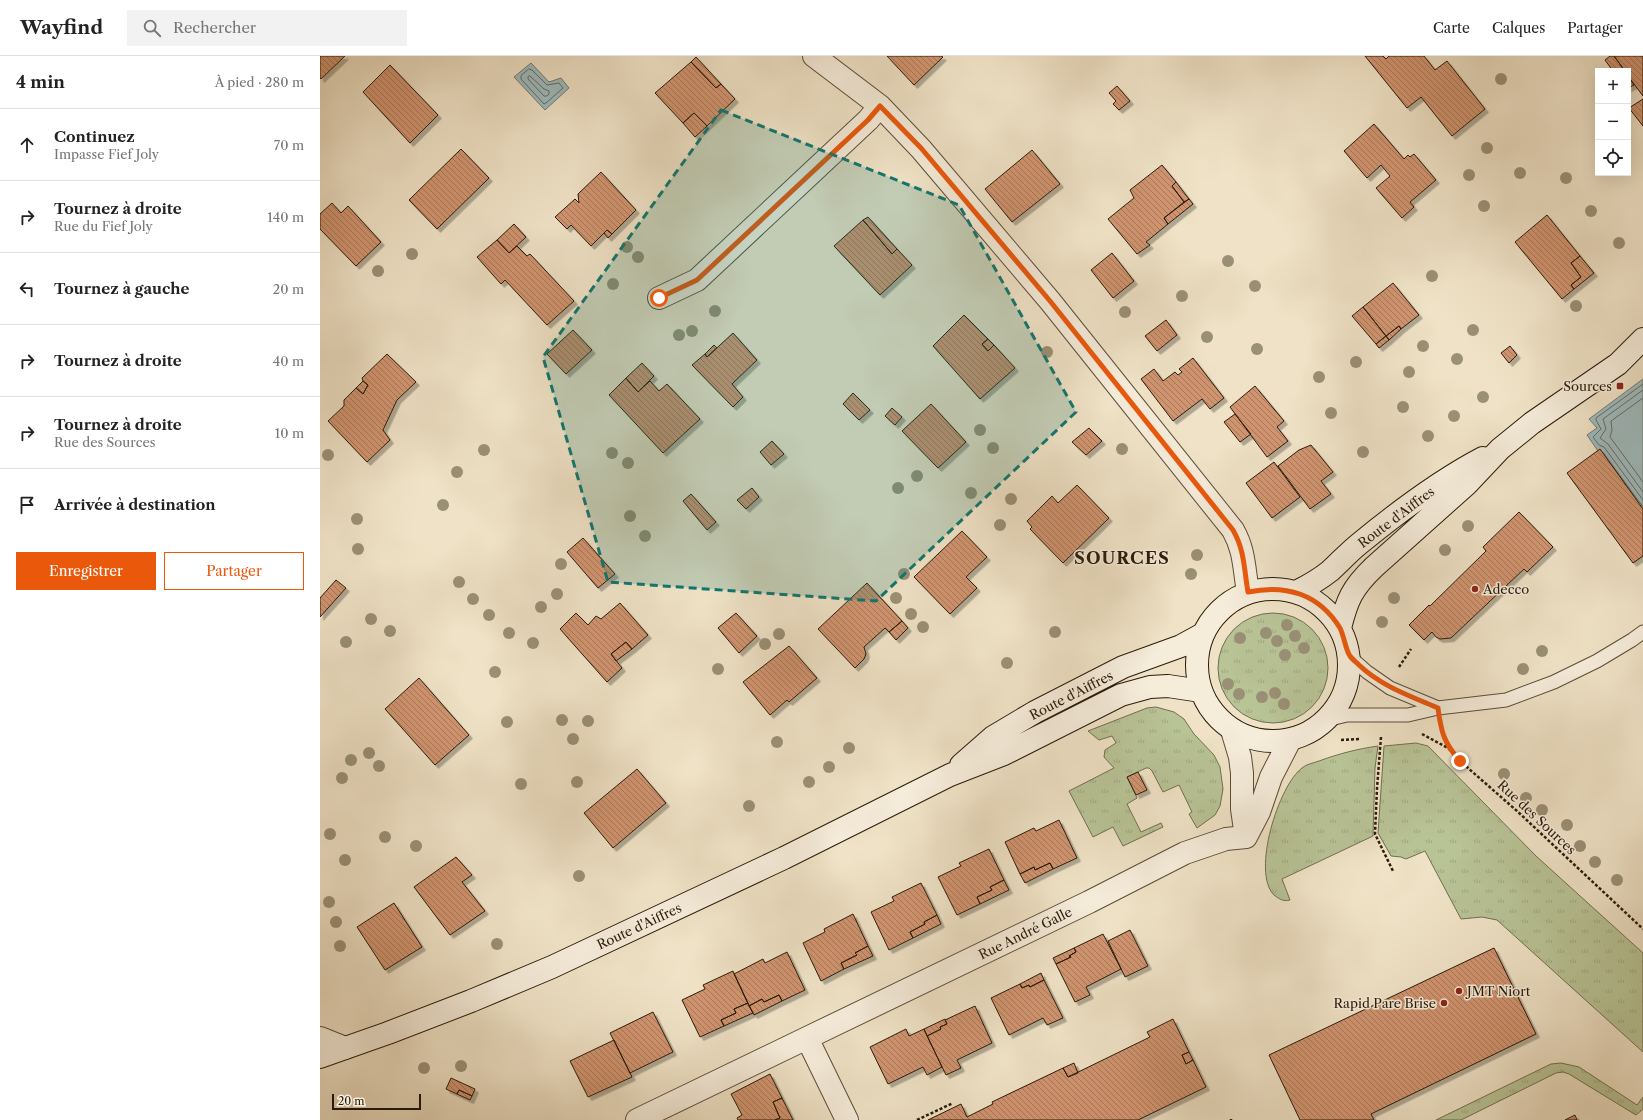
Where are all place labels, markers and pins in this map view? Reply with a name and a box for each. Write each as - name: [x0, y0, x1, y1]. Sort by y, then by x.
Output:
- place label: Sources: [1563, 378, 1612, 394]
- marker: Sources: [1615, 381, 1625, 391]
- place label: Adecco: [1482, 581, 1529, 597]
- marker: Adecco: [1470, 584, 1480, 594]
- place label: JMT Niort: [1465, 983, 1531, 999]
- marker: JMT Niort: [1454, 986, 1464, 996]
- place label: Rapid Pare Brise: [1334, 995, 1436, 1011]
- marker: Rapid Pare Brise: [1439, 998, 1449, 1008]

